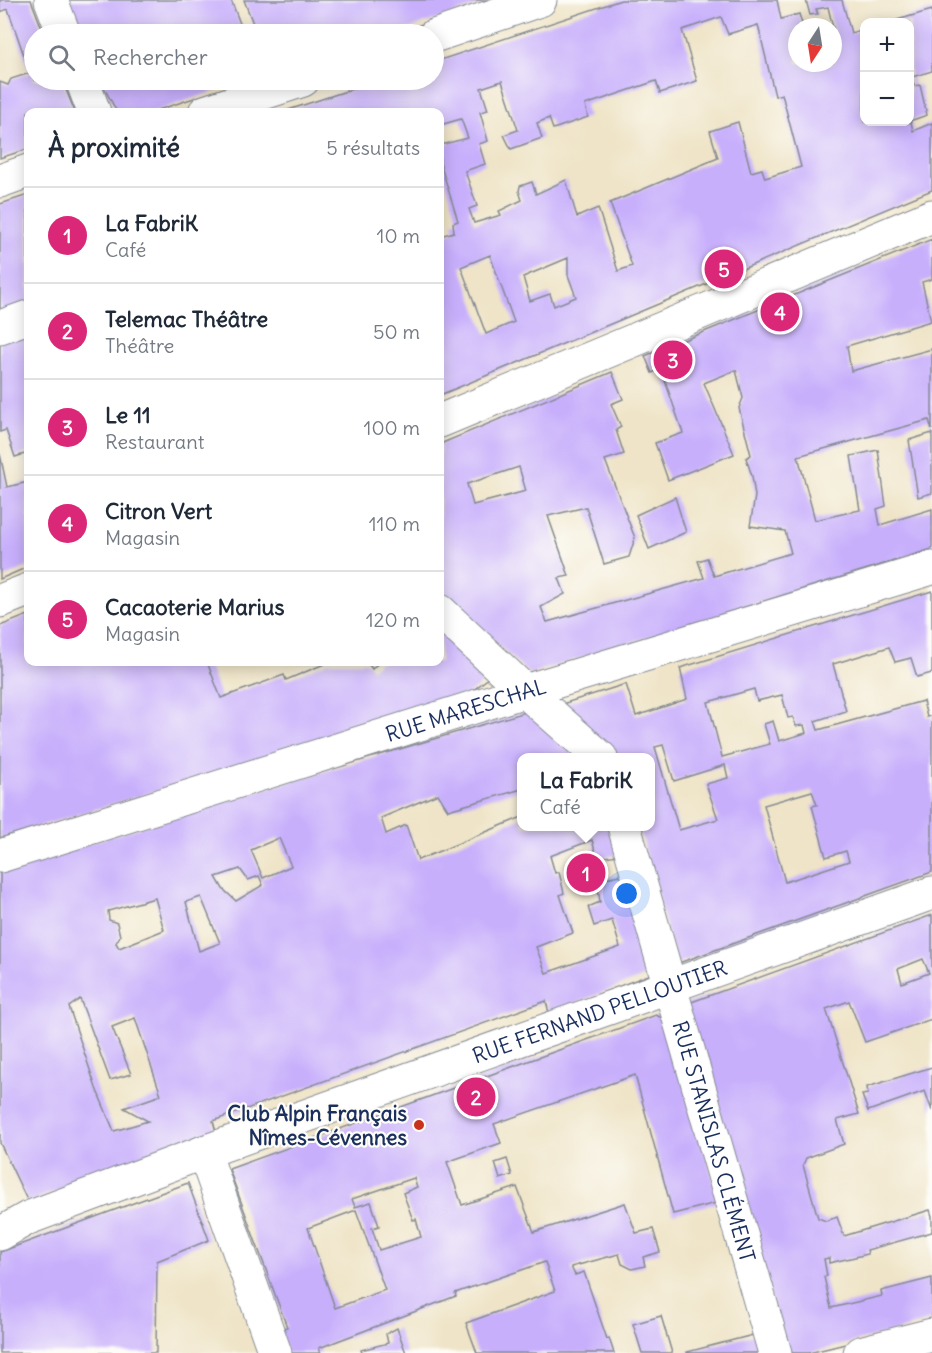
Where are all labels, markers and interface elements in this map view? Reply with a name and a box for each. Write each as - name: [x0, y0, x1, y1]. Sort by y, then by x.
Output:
- north arrow: [788, 18, 842, 72]
- map controls: [860, 18, 914, 126]
- button: +: [860, 18, 914, 72]
- search box: [24, 24, 444, 90]
- icon: search: [45, 41, 78, 74]
- text: Rechercher: [93, 43, 208, 71]
- button: −: [860, 72, 914, 126]
- text: À proximité: [48, 131, 180, 164]
- text: 5 résultats: [326, 135, 420, 160]
- text: La FabriK: [105, 209, 198, 237]
- text: 1: [64, 223, 71, 248]
- text: 10 m: [377, 223, 420, 248]
- text: Café: [105, 237, 146, 262]
- pin: 5: [704, 246, 744, 292]
- pin: 4: [760, 290, 800, 334]
- text: Telemac Théâtre: [105, 305, 268, 333]
- text: 2: [62, 319, 73, 344]
- text: 50 m: [373, 319, 420, 344]
- text: Théâtre: [105, 333, 174, 358]
- pin: 3: [654, 338, 692, 382]
- text: Le 11: [105, 401, 151, 429]
- text: 3: [62, 415, 73, 440]
- text: 100 m: [363, 415, 420, 440]
- text: Restaurant: [105, 429, 204, 454]
- text: Citron Vert: [105, 497, 212, 525]
- text: 4: [62, 511, 73, 536]
- text: 110 m: [369, 511, 420, 536]
- text: Magasin: [105, 525, 180, 550]
- text: Cacaoterie Marius: [105, 593, 284, 621]
- text: 5: [62, 607, 73, 632]
- text: 120 m: [366, 607, 420, 632]
- text: Magasin: [105, 621, 180, 646]
- street label: RUE MARESCHAL: [382, 672, 549, 748]
- popup: [517, 753, 655, 831]
- text: La FabriK: [539, 766, 633, 794]
- text: Café: [539, 794, 581, 819]
- pin: 1: [566, 850, 606, 896]
- your location: [612, 879, 641, 908]
- street label: RUE FERNAND PELLOUTIER: [468, 954, 731, 1069]
- street label: RUE STANISLAS CLÉMENT: [667, 1017, 762, 1265]
- pin: 2: [456, 1074, 496, 1120]
- place label: Club Alpin Français Nîmes-Cévennes: [227, 1100, 407, 1151]
- marker: Club Alpin Français Nîmes-Cévennes: [412, 1118, 426, 1132]

